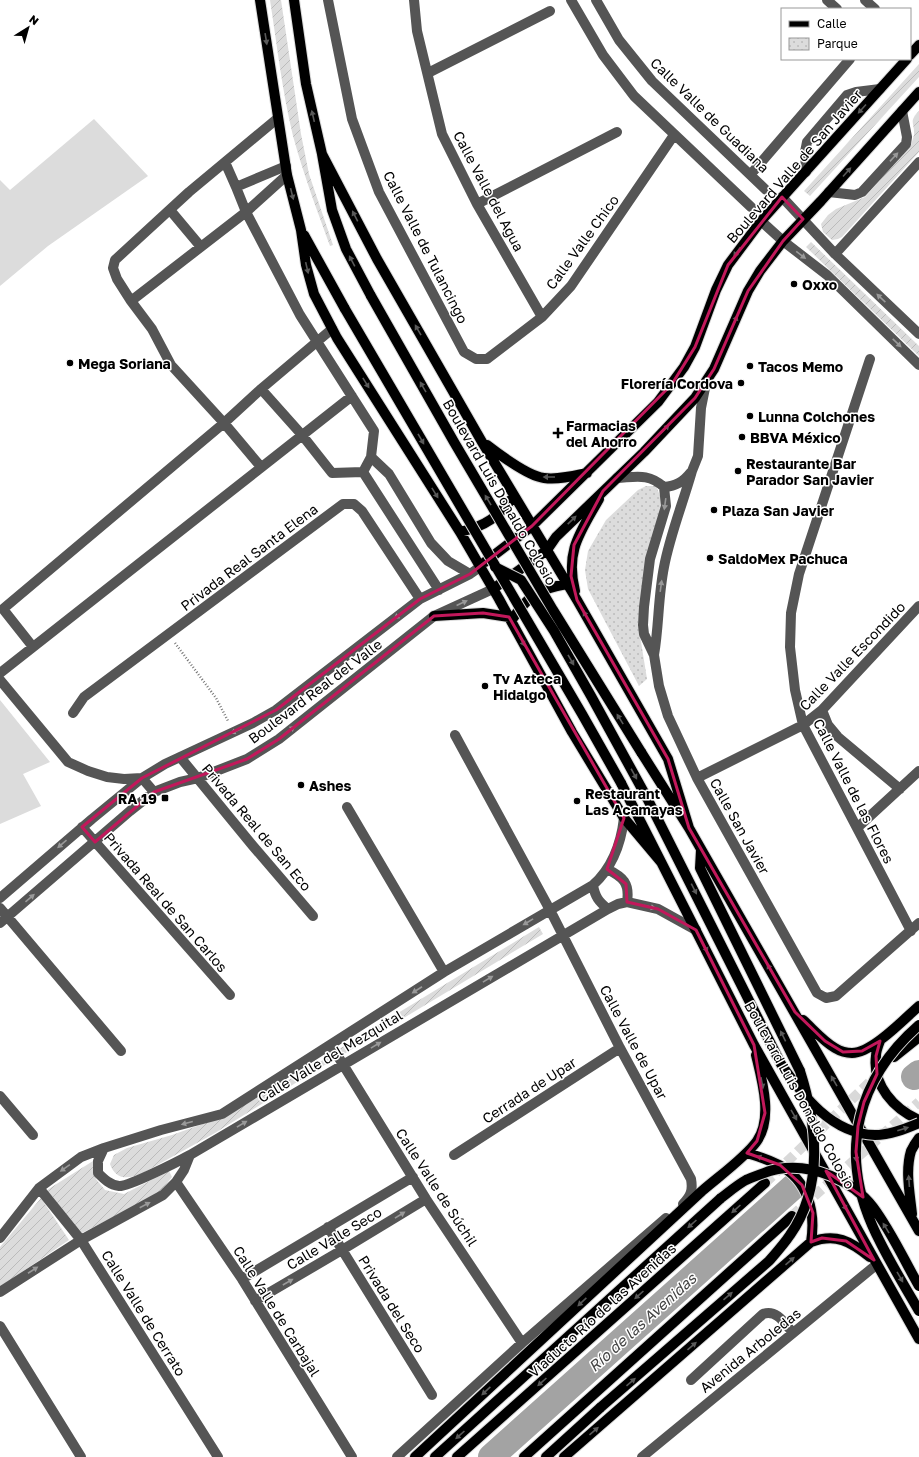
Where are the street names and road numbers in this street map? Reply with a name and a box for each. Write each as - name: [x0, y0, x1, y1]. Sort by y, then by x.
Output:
- street label: Calle Valle de Guadiana: [647, 54, 773, 176]
- street label: Boulevard Valle de San Javier: [723, 85, 866, 246]
- street label: Calle Valle del Agua: [450, 128, 528, 254]
- street label: Calle Valle de Tulancingo: [380, 168, 472, 326]
- street label: Calle Valle Chico: [542, 191, 622, 293]
- street label: Boulevard Luis Donaldo Colosio: [440, 396, 560, 588]
- street label: Privada Real Santa Elena: [177, 500, 321, 614]
- street label: Calle Valle Escondido: [796, 598, 908, 714]
- street label: Boulevard Real del Valle: [245, 635, 385, 747]
- street label: Calle Valle de las Flores: [810, 716, 898, 866]
- street label: Privada Real de San Eco: [199, 760, 315, 894]
- street label: Calle San Javier: [707, 775, 774, 878]
- street label: Privada Real de San Carlos: [101, 829, 231, 975]
- street label: Calle Valle de Upar: [597, 982, 672, 1103]
- street label: Boulevard Luis Donaldo Colosio: [741, 998, 859, 1192]
- street label: Calle Valle del Mezquital: [255, 1006, 405, 1106]
- street label: Cerrada de Upar: [479, 1053, 580, 1127]
- street label: Calle Valle de Súchil: [393, 1125, 481, 1249]
- street label: Calle Valle Seco: [283, 1203, 385, 1273]
- street label: Viaducto Río de las Avenidas: [525, 1239, 679, 1381]
- street label: Calle Valle de Carbajal: [230, 1243, 324, 1379]
- street label: Calle Valle de Cerrato: [98, 1247, 190, 1379]
- street label: Privada del Seco: [355, 1252, 429, 1356]
- street label: Avenida Arboledas: [696, 1304, 804, 1396]

